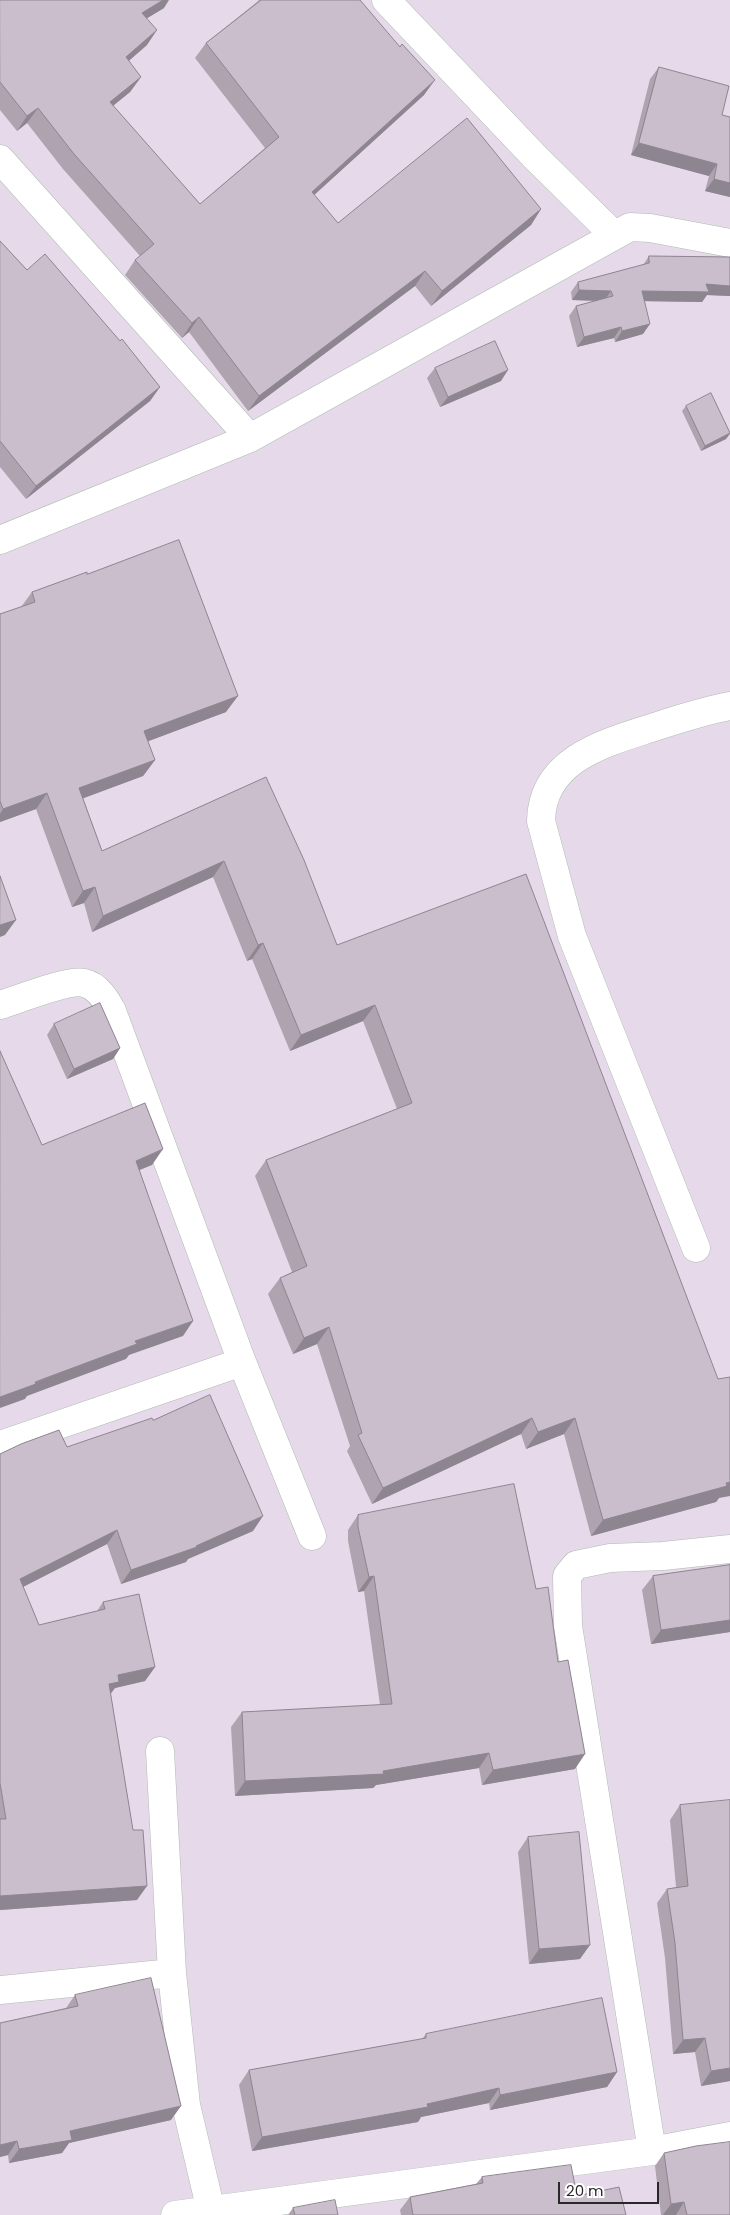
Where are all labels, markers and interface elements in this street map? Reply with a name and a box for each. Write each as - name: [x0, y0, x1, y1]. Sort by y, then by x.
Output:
- scale bar: [560, 2172, 661, 2204]
- text: 20 m: [566, 2180, 604, 2201]

